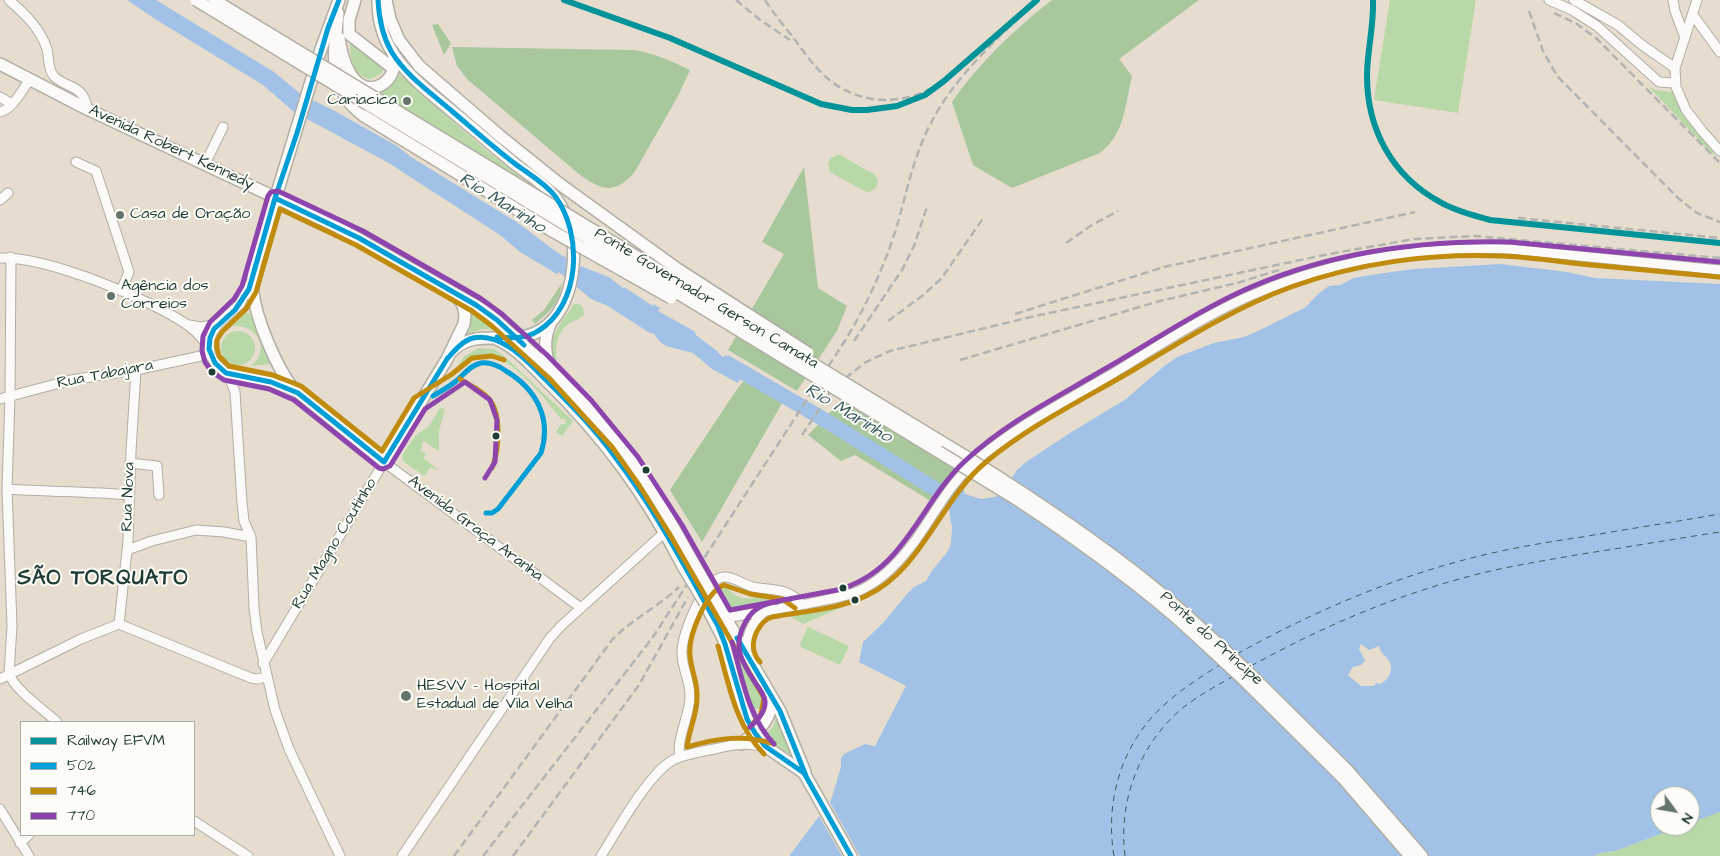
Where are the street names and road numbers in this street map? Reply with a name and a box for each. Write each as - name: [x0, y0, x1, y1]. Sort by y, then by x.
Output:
- street label: Avenida Robert Kennedy: [85, 101, 257, 195]
- street label: Ponte Governador Gerson Camata: [591, 224, 821, 374]
- street label: Rua Tabajara: [55, 356, 155, 394]
- street label: Rua Nova: [118, 462, 140, 532]
- street label: Avenida Graça Aranha: [404, 472, 546, 586]
- street label: Rua Magno Coutinho: [288, 475, 382, 613]
- street label: Ponte do Príncipe: [1156, 588, 1266, 690]

